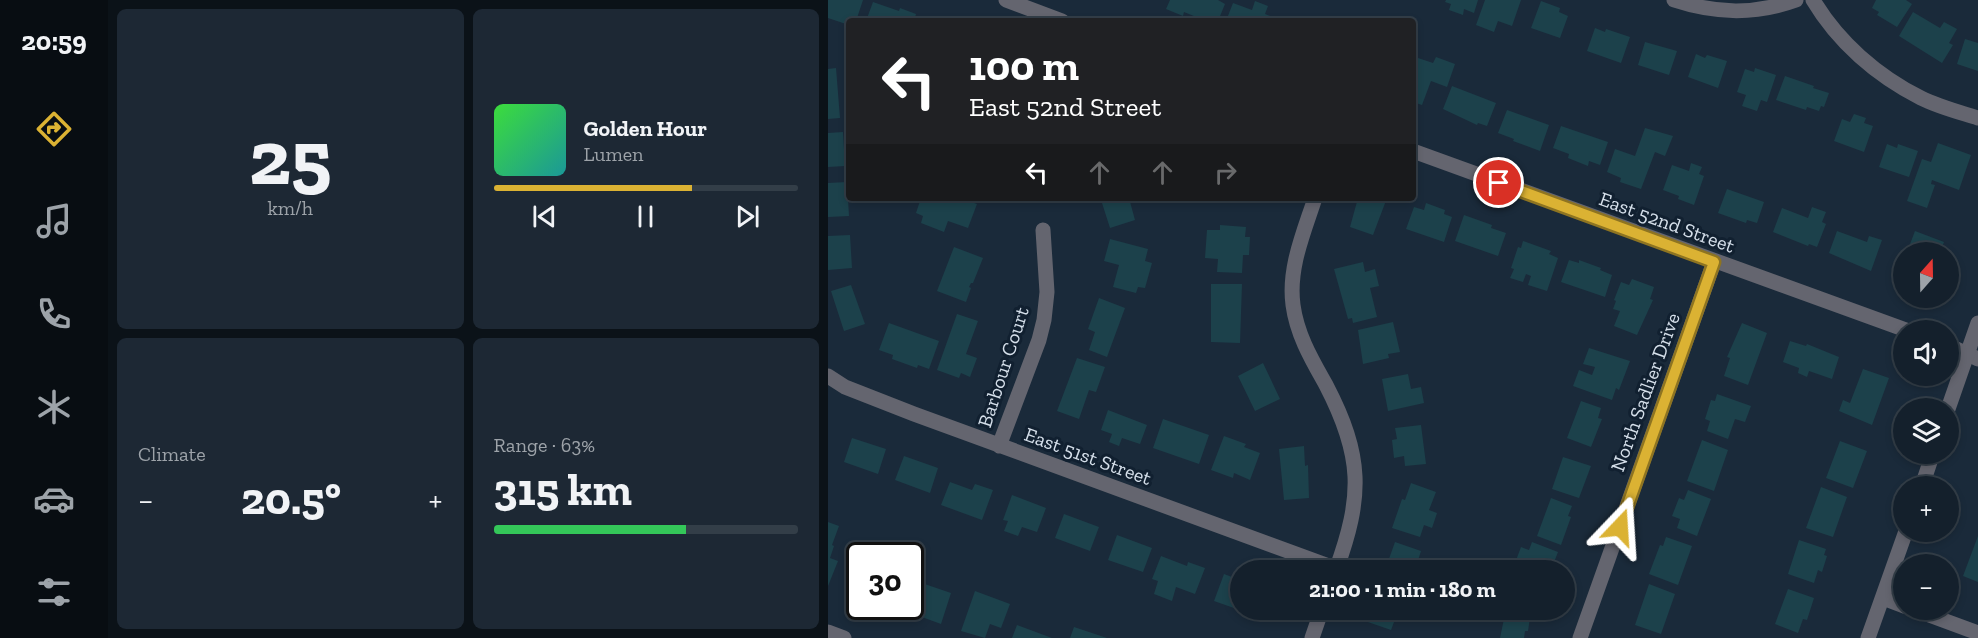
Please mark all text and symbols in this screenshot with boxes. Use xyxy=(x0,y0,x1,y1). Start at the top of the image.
text: 20:59 xyxy=(21,25,87,57)
text: 100 m xyxy=(969,40,1079,91)
icon: left xyxy=(870,42,948,120)
text: East 52nd Street xyxy=(969,91,1161,123)
icon: directions xyxy=(33,108,75,150)
text: 25 xyxy=(249,110,332,204)
text: Golden Hour xyxy=(584,115,707,142)
text: Lumen xyxy=(584,142,644,166)
icon: left xyxy=(1020,156,1053,189)
icon: ahead xyxy=(1083,156,1116,189)
icon: ahead xyxy=(1146,156,1179,189)
icon: right xyxy=(1209,156,1242,189)
pin xyxy=(1473,157,1524,208)
icon: arrive xyxy=(1482,166,1515,199)
street label: East 52nd Street xyxy=(1596,186,1739,258)
text: km/h xyxy=(267,196,313,220)
icon: music xyxy=(33,200,75,242)
icon: previous xyxy=(528,200,561,233)
icon: pause xyxy=(629,200,662,233)
icon: next xyxy=(731,200,764,233)
north arrow xyxy=(1893,242,1959,308)
map controls xyxy=(1893,242,1959,620)
icon: phone xyxy=(33,293,75,335)
street label: Barbour Court xyxy=(972,303,1034,430)
street label: North Sadlier Drive xyxy=(1605,309,1685,475)
button: sound xyxy=(1893,320,1959,386)
icon: climate xyxy=(33,386,75,428)
button: layers xyxy=(1893,398,1959,464)
street label: East 51st Street xyxy=(1021,422,1155,490)
text: Range · 63% xyxy=(494,433,595,457)
text: Climate xyxy=(138,442,206,466)
text: 315 km xyxy=(494,463,632,517)
text: 20.5° xyxy=(241,472,341,526)
button: + xyxy=(1893,476,1959,542)
icon: car xyxy=(33,478,75,520)
text: − xyxy=(138,480,153,519)
text: + xyxy=(429,480,443,519)
position arrow xyxy=(1588,495,1652,559)
speed limit sign: 30 xyxy=(846,542,924,620)
button: − xyxy=(1893,554,1959,620)
icon: filters xyxy=(33,571,75,613)
text: 21:00 · 1 min · 180 m xyxy=(1309,576,1496,603)

